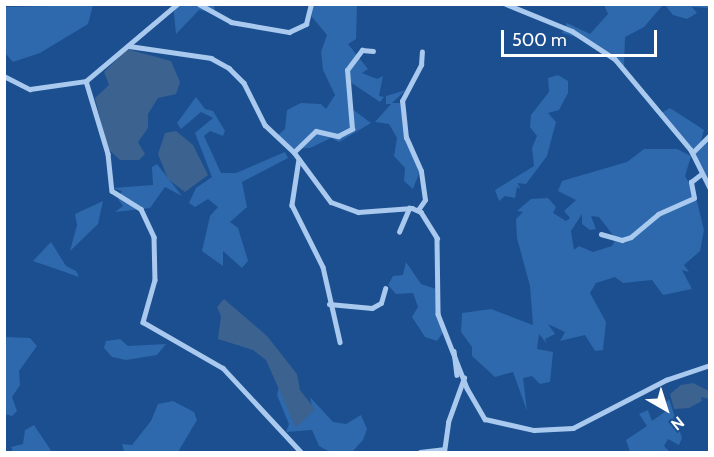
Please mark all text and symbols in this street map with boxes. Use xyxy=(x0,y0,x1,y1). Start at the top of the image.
scale bar xyxy=(504,18,660,56)
text: 500 m xyxy=(512,29,567,51)
north arrow xyxy=(636,379,696,439)
text: N xyxy=(667,412,688,434)

